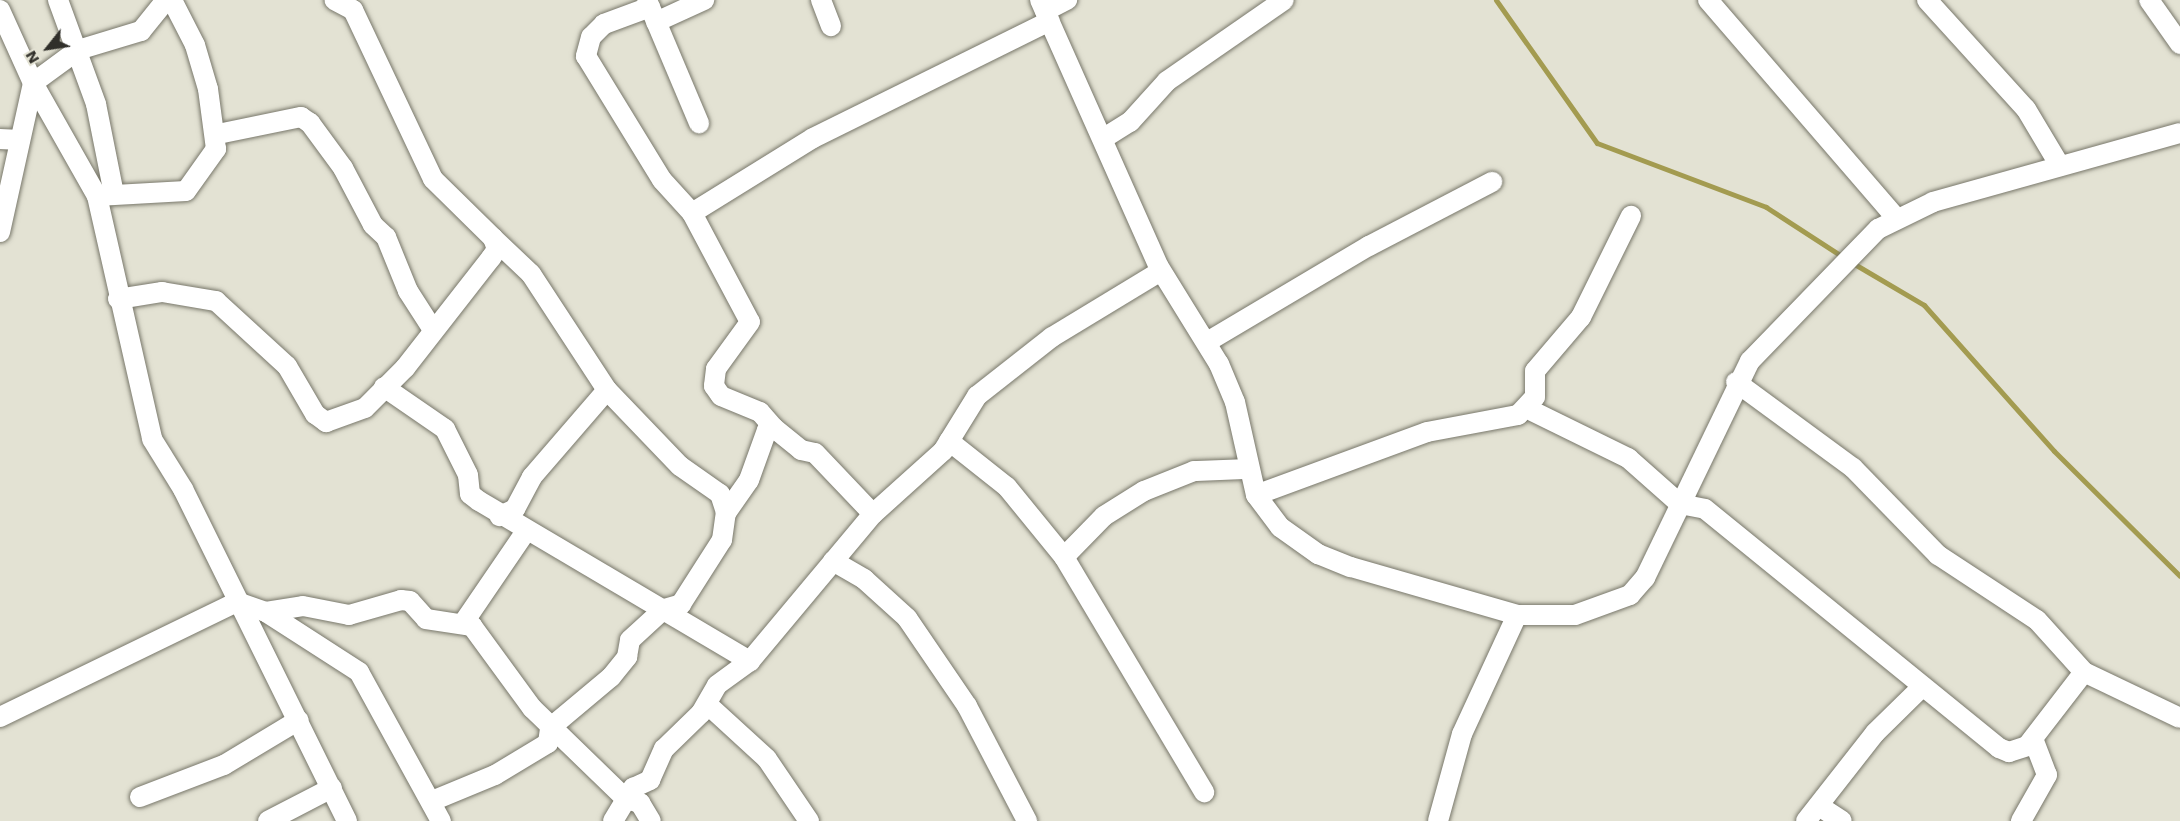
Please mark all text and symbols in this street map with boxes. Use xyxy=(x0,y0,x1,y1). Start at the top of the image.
north arrow xyxy=(18,18,78,78)
text: N xyxy=(21,47,43,67)

